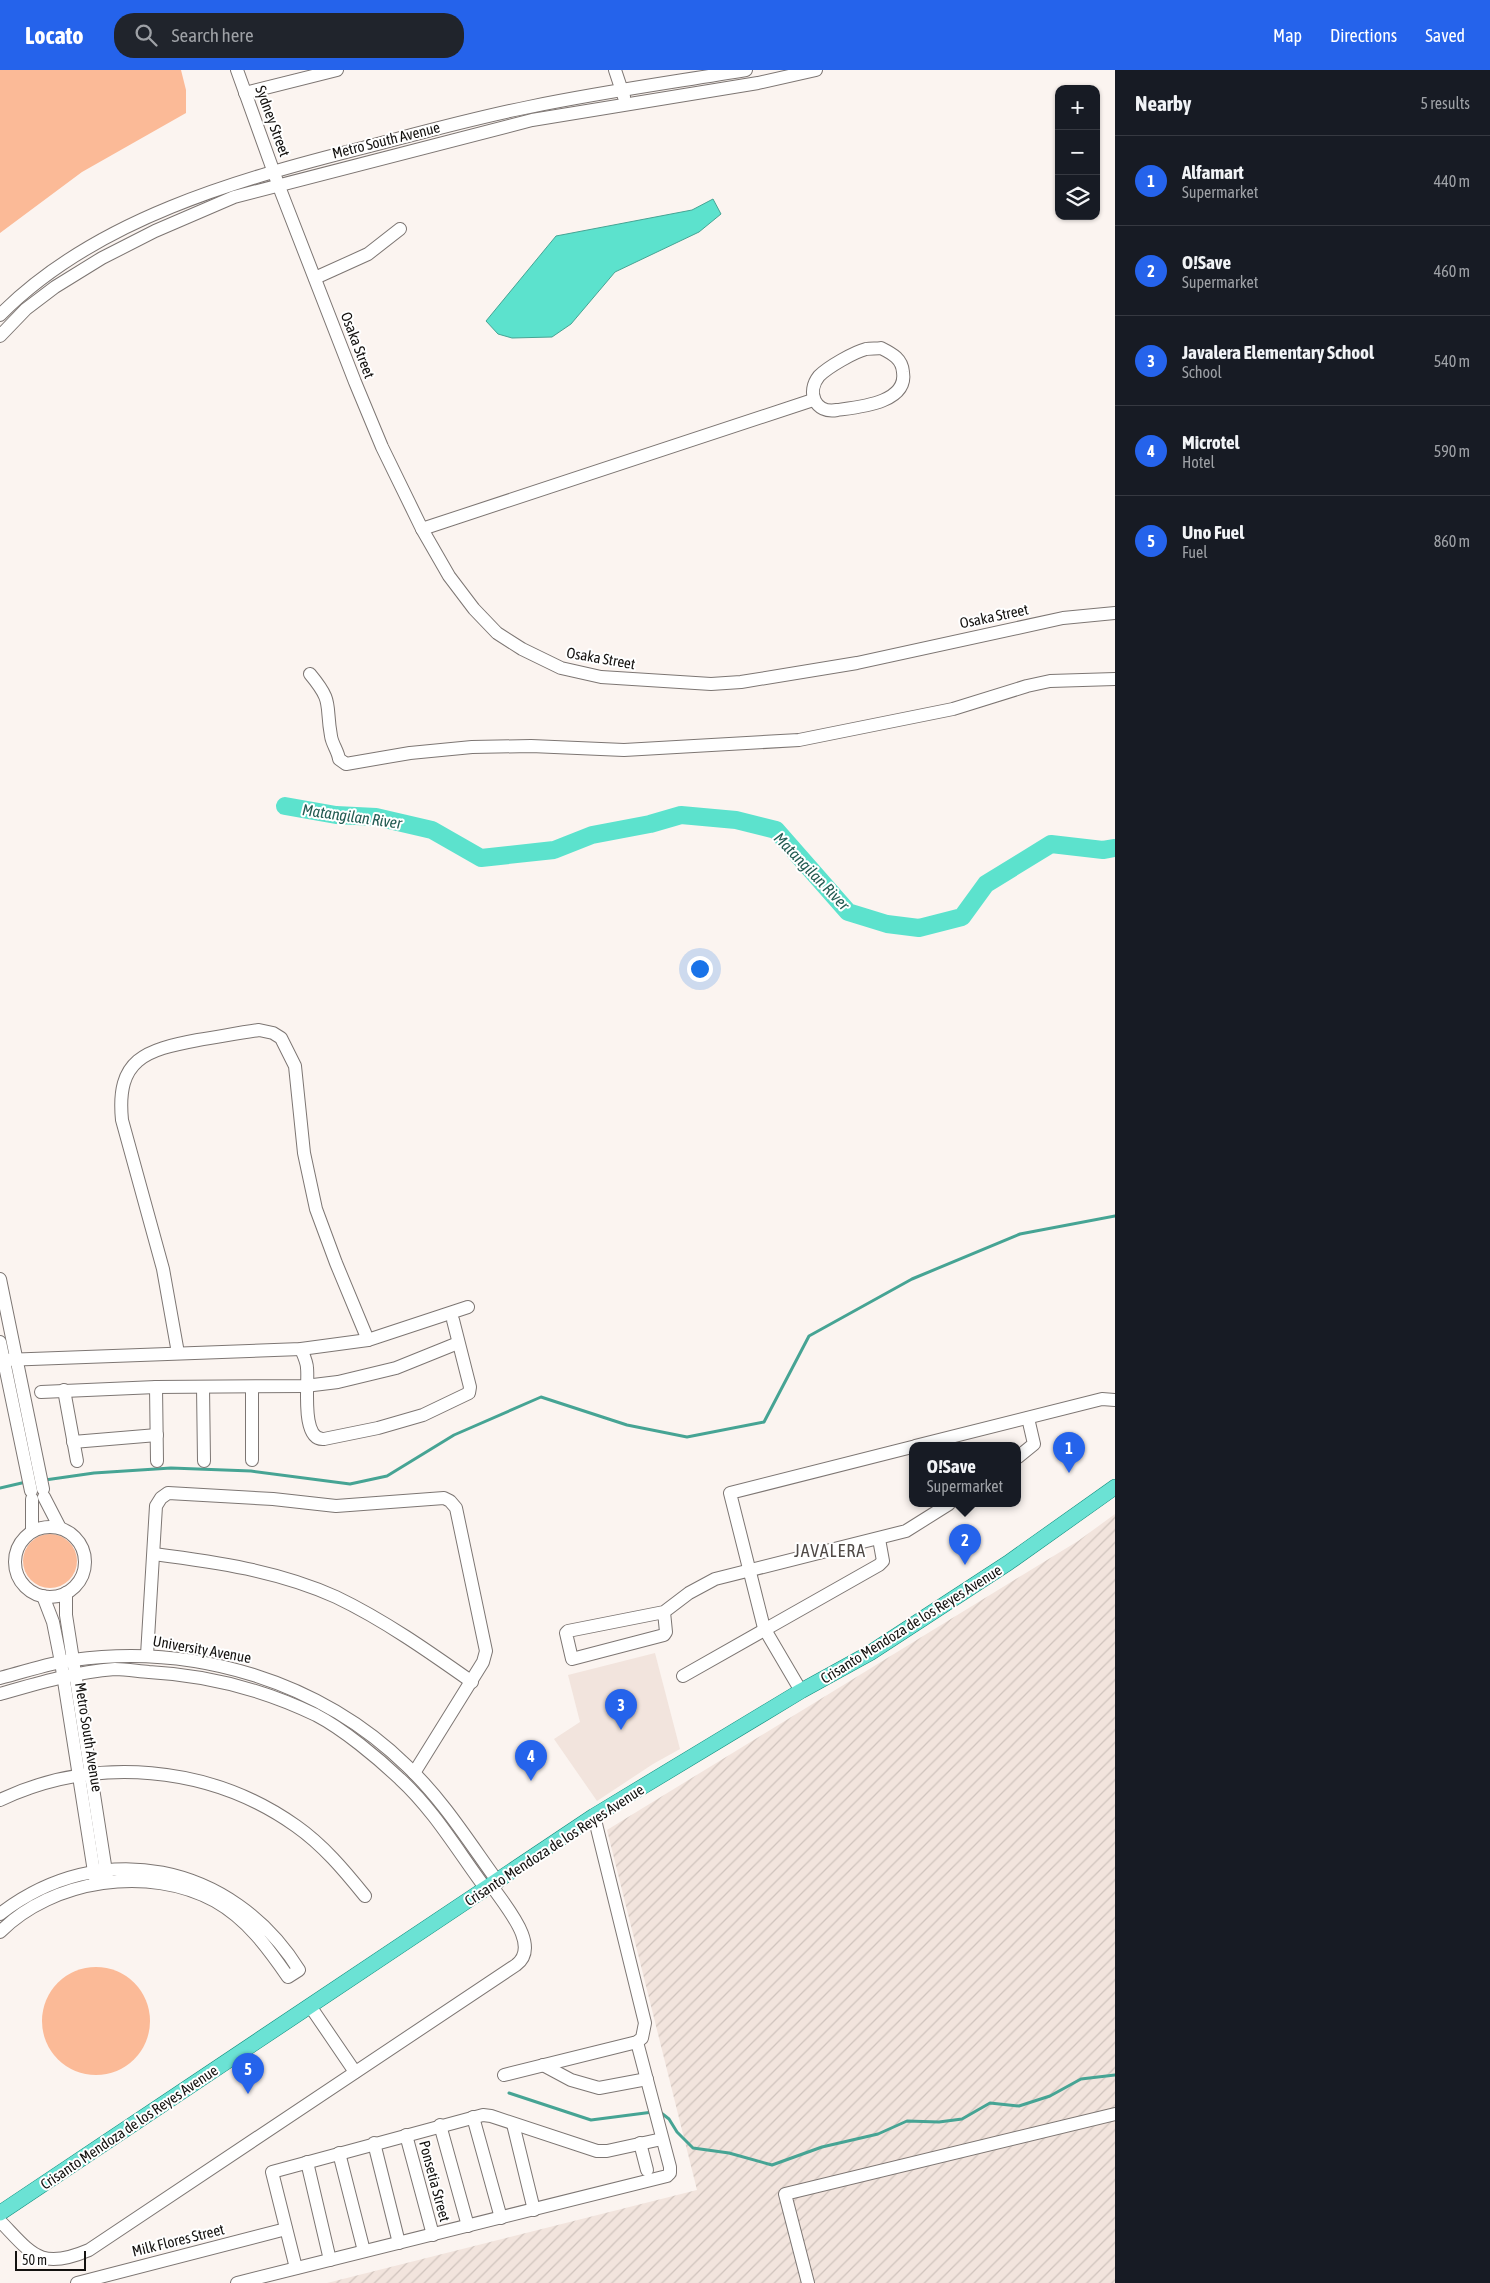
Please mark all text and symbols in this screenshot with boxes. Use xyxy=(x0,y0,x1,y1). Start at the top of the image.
search box xyxy=(114,13,464,58)
icon: search xyxy=(132,21,160,49)
text: Locato xyxy=(25,22,84,49)
text: Search here xyxy=(172,24,254,46)
text: Map xyxy=(1273,25,1302,46)
text: Directions xyxy=(1330,25,1397,46)
text: Saved xyxy=(1425,25,1465,46)
street label: Sydney Street xyxy=(252,83,294,159)
map controls xyxy=(1055,85,1100,220)
button: + xyxy=(1055,85,1100,130)
text: Nearby xyxy=(1135,91,1191,115)
text: 5 results xyxy=(1420,94,1470,112)
street label: Metro South Avenue xyxy=(330,118,442,162)
button: − xyxy=(1055,130,1100,175)
text: Alfamart xyxy=(1182,161,1244,183)
text: 1 xyxy=(1147,172,1155,190)
text: 440 m xyxy=(1434,172,1470,190)
button: layers xyxy=(1055,175,1100,220)
text: Supermarket xyxy=(1182,183,1258,201)
text: O!Save xyxy=(1182,251,1231,273)
text: 2 xyxy=(1147,262,1155,280)
text: 460 m xyxy=(1434,262,1470,280)
text: Supermarket xyxy=(1182,273,1258,291)
street label: Osaka Street xyxy=(338,309,378,381)
text: Javalera Elementary School xyxy=(1182,341,1374,363)
text: 3 xyxy=(1147,352,1155,370)
text: 540 m xyxy=(1434,352,1470,370)
text: School xyxy=(1182,363,1222,381)
text: Microtel xyxy=(1182,431,1240,453)
text: 4 xyxy=(1147,442,1155,460)
text: 590 m xyxy=(1434,442,1470,460)
text: Hotel xyxy=(1182,453,1215,471)
text: Uno Fuel xyxy=(1182,521,1244,543)
text: 5 xyxy=(1147,532,1155,550)
text: 860 m xyxy=(1434,532,1470,550)
text: Fuel xyxy=(1182,543,1208,561)
street label: Osaka Street xyxy=(958,600,1030,632)
street label: Osaka Street xyxy=(565,644,637,672)
water label: Matangilan River xyxy=(301,800,404,833)
water label: Matangilan River xyxy=(770,829,854,915)
your location xyxy=(687,956,713,982)
pin: 1 xyxy=(1053,1432,1085,1473)
popup xyxy=(909,1442,1021,1507)
text: O!Save xyxy=(927,1455,976,1477)
text: Supermarket xyxy=(927,1477,1003,1495)
pin: 2 xyxy=(949,1524,981,1565)
district label: JAVALERA xyxy=(794,1540,866,1561)
street label: Crisanto Mendoza de los Reyes Avenue xyxy=(817,1561,1005,1687)
street label: University Avenue xyxy=(151,1632,253,1666)
street label: Metro South Avenue xyxy=(72,1681,106,1793)
pin: 3 xyxy=(605,1689,637,1730)
pin: 4 xyxy=(515,1740,547,1781)
street label: Crisanto Mendoza de los Reyes Avenue xyxy=(461,1781,647,1909)
pin: 5 xyxy=(232,2053,264,2094)
street label: Crisanto Mendoza de los Reyes Avenue xyxy=(37,2061,221,2193)
street label: Ponsetia Street xyxy=(416,2139,454,2223)
street label: Milk Flores Street xyxy=(130,2220,226,2260)
scale bar xyxy=(15,2248,86,2271)
text: 50 m xyxy=(22,2252,47,2268)

